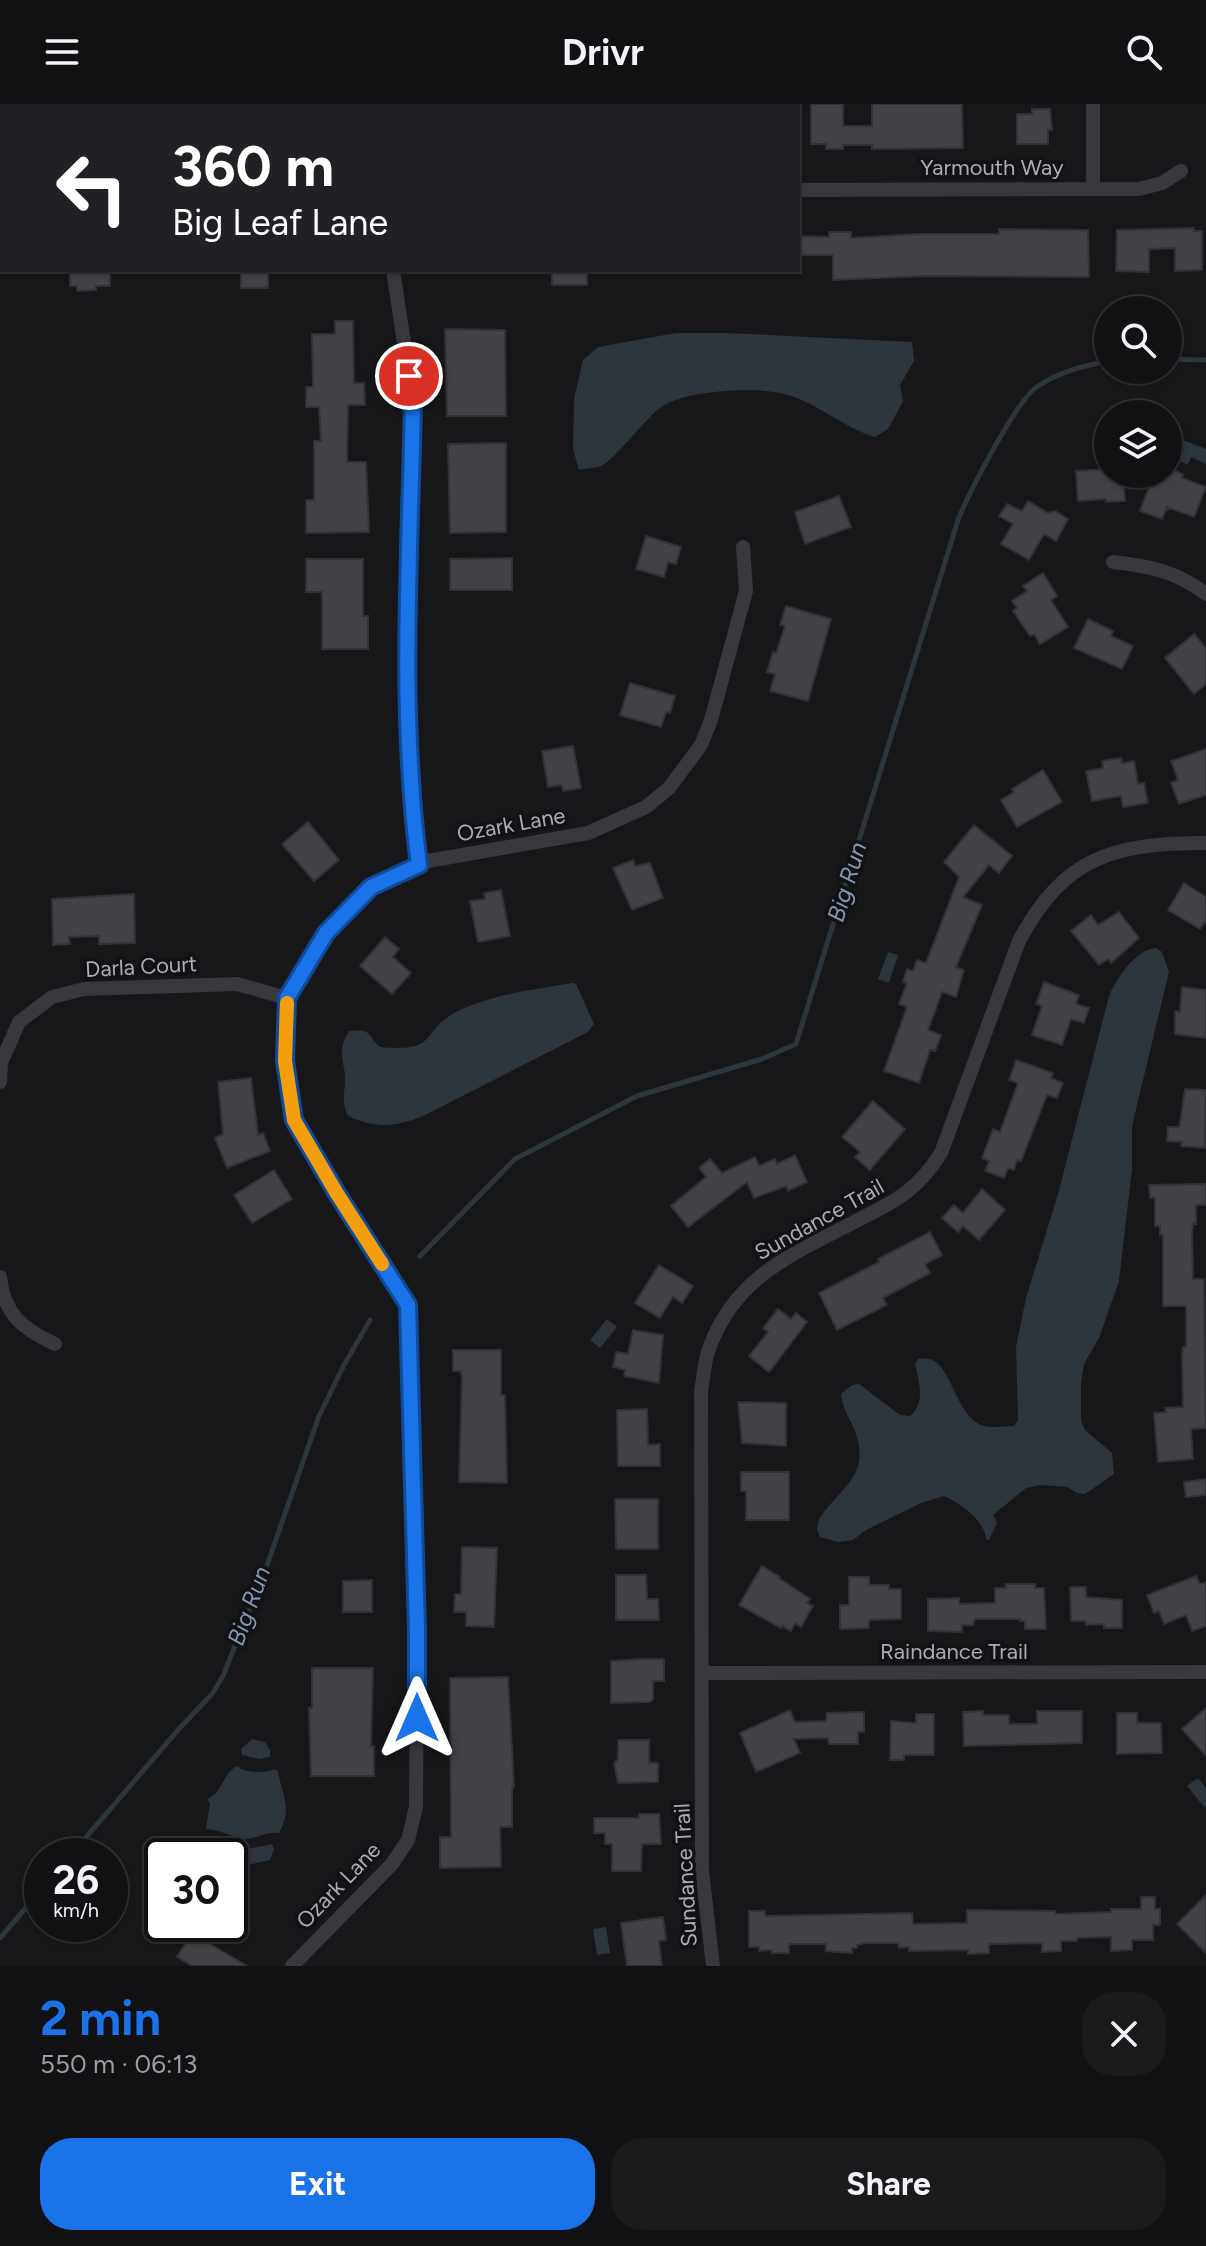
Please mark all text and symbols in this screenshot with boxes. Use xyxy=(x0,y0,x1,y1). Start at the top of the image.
icon: menu xyxy=(40,30,84,74)
icon: search xyxy=(1122,30,1166,74)
text: Drivr xyxy=(562,31,644,74)
text: 360 m xyxy=(172,133,334,200)
icon: left xyxy=(40,136,144,240)
street label: Yarmouth Way xyxy=(920,154,1064,181)
text: Big Leaf Lane xyxy=(172,201,388,244)
map controls xyxy=(1094,296,1182,488)
button: search xyxy=(1094,296,1182,384)
pin xyxy=(375,342,443,410)
icon: arrive xyxy=(387,354,431,398)
button: layers xyxy=(1094,400,1182,488)
street label: Ozark Lane xyxy=(455,802,567,847)
water label: Big Run xyxy=(821,838,872,925)
street label: Darla Court xyxy=(84,950,198,983)
street label: Sundance Trail xyxy=(750,1173,889,1266)
water label: Big Run xyxy=(221,1562,276,1649)
street label: Raindance Trail xyxy=(880,1638,1028,1665)
position arrow xyxy=(375,1676,459,1760)
street label: Sundance Trail xyxy=(668,1803,703,1947)
street label: Ozark Lane xyxy=(291,1837,386,1934)
speed limit sign: 30 xyxy=(144,1838,248,1942)
text: 26 xyxy=(53,1856,99,1904)
text: km/h xyxy=(53,1898,99,1922)
text: 2 min xyxy=(40,1989,161,2047)
button: close xyxy=(1082,1992,1166,2076)
text: 550 m · 06:13 xyxy=(40,2048,197,2080)
button: Exit xyxy=(40,2138,595,2230)
button: Share xyxy=(611,2138,1166,2230)

